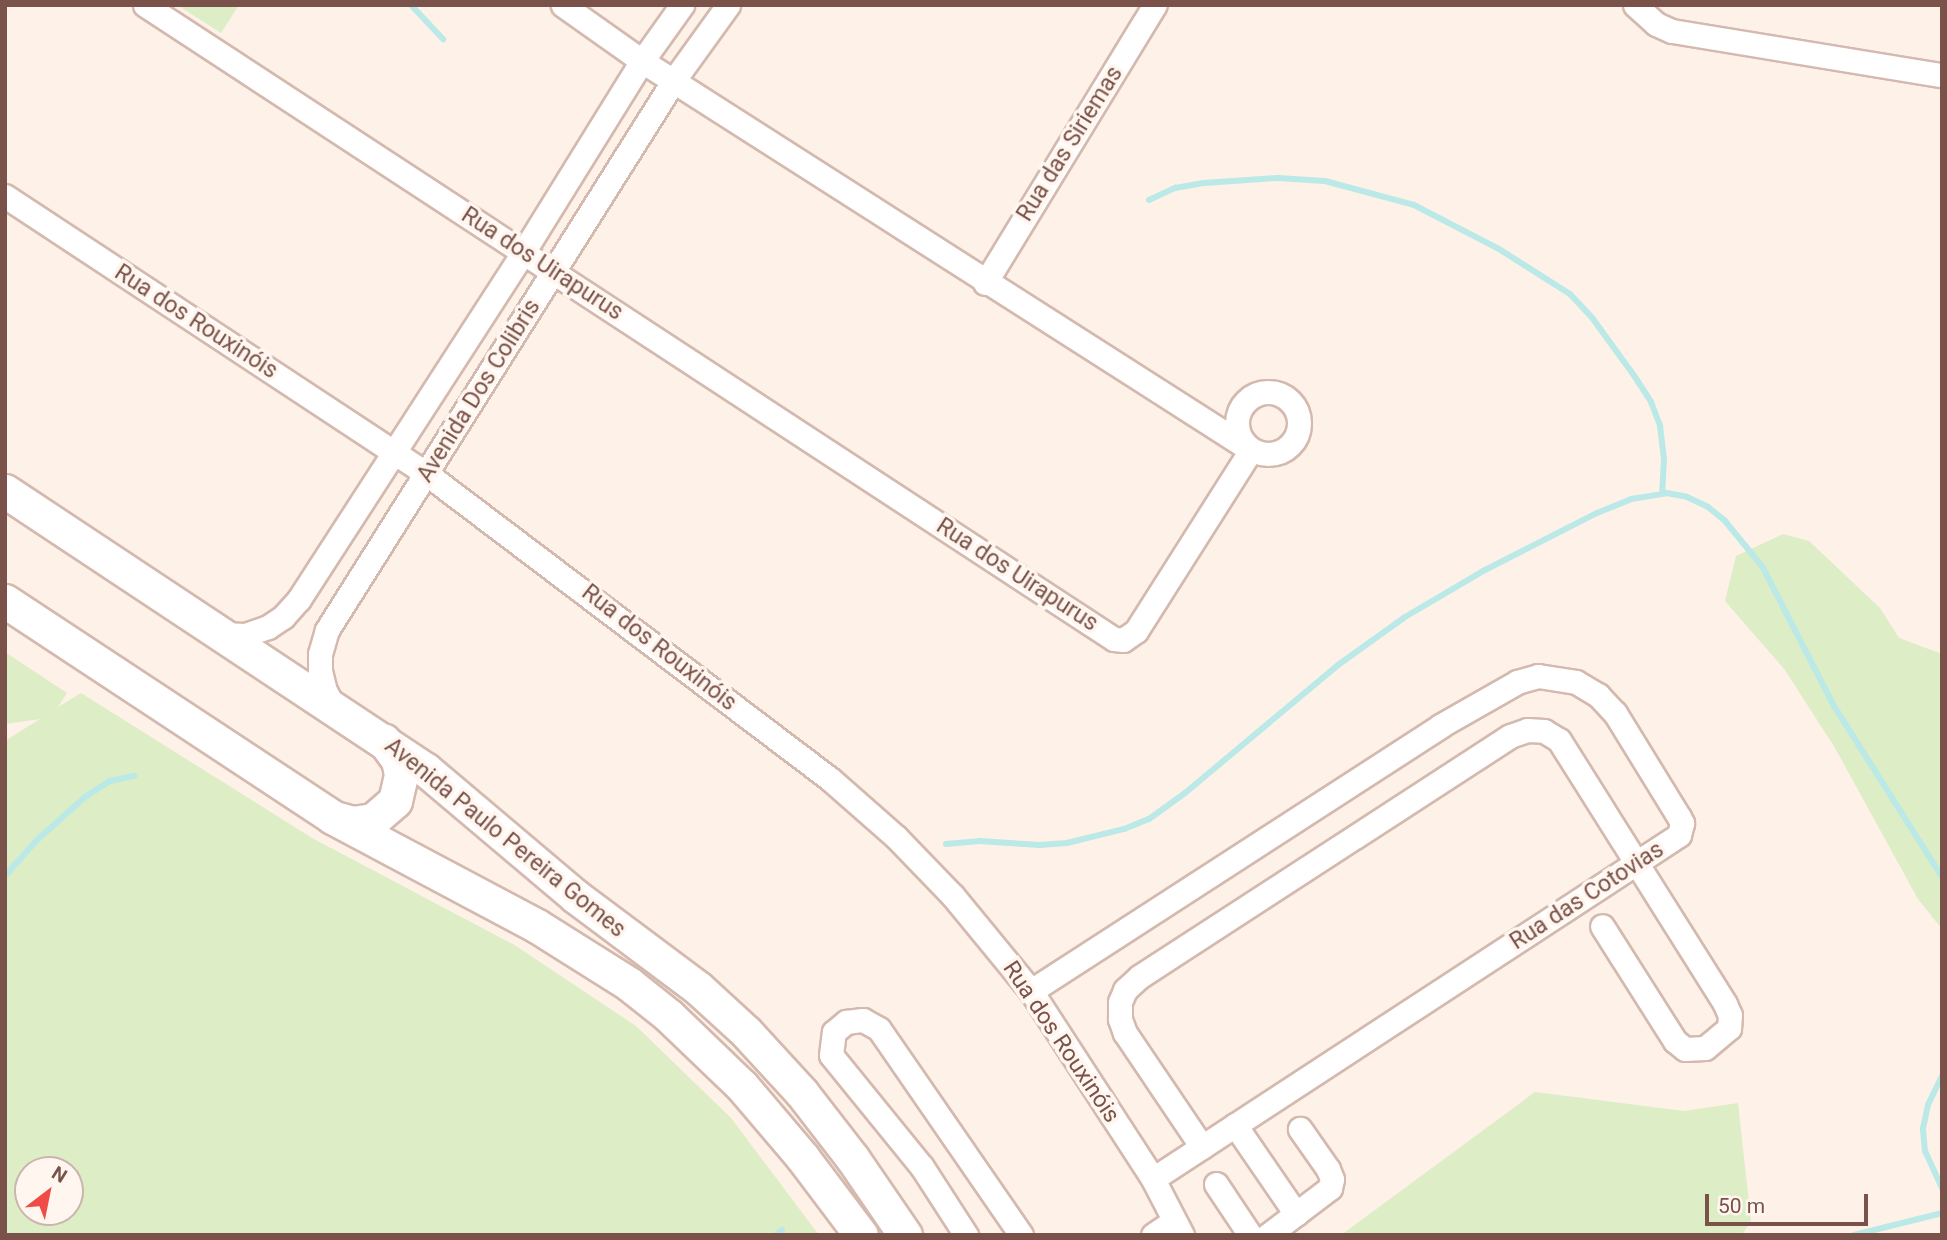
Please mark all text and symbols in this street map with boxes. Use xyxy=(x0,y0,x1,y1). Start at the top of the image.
street label: Rua das Siriemas xyxy=(1011,61,1129,227)
street label: Rua dos Uirapurus xyxy=(456,201,628,327)
street label: Rua dos Rouxinóis xyxy=(109,259,283,385)
street label: Avenida Dos Colibris xyxy=(412,294,546,488)
street label: Rua dos Uirapurus xyxy=(931,512,1103,638)
street label: Rua dos Rouxinóis xyxy=(576,579,742,717)
street label: Avenida Paulo Pereira Gomes xyxy=(379,732,631,944)
street label: Rua das Cotovias xyxy=(1505,836,1669,956)
street label: Rua dos Rouxinóis xyxy=(997,956,1125,1128)
north arrow xyxy=(14,1156,84,1226)
text: N xyxy=(48,1161,71,1188)
scale bar xyxy=(1709,1180,1872,1224)
text: 50 m xyxy=(1718,1194,1765,1218)

